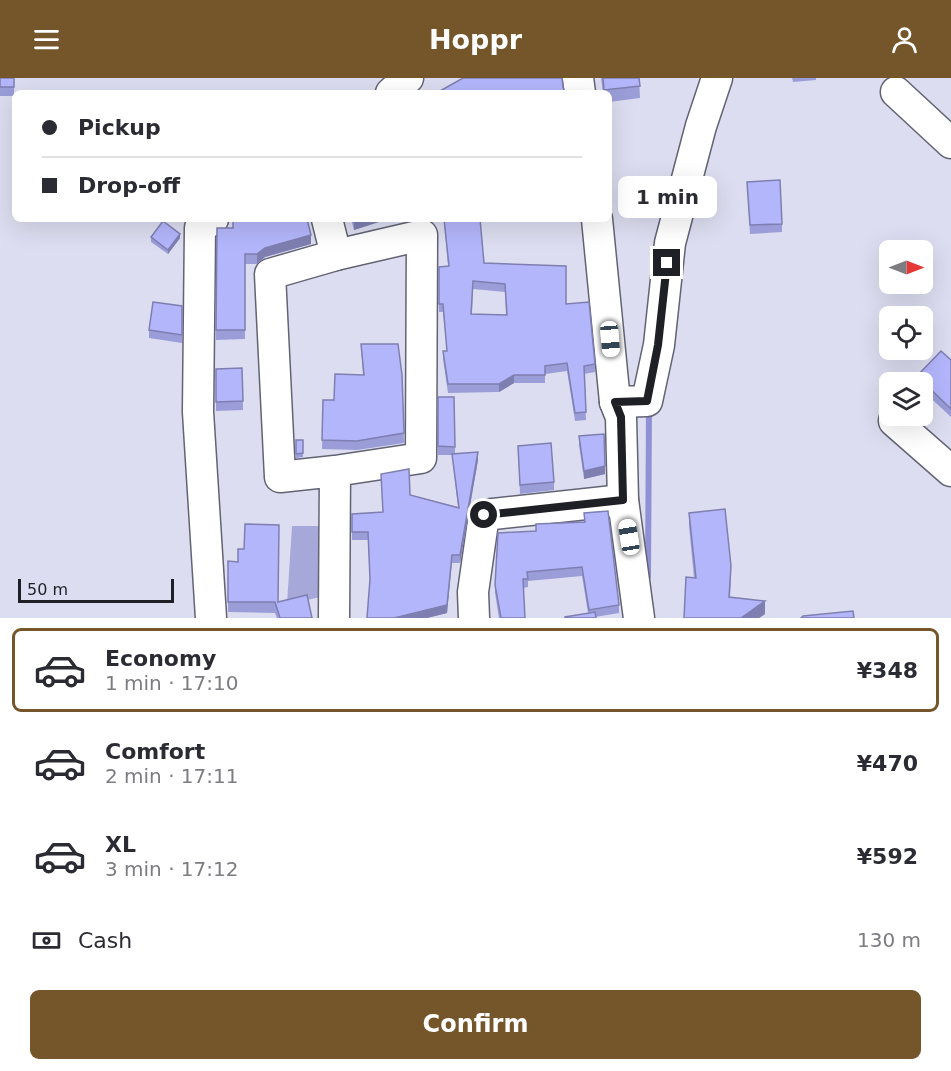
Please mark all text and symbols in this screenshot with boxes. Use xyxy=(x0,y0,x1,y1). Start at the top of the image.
icon: menu xyxy=(30,23,63,56)
icon: person xyxy=(888,23,921,56)
text: Hoppr xyxy=(429,24,522,55)
text: Pickup xyxy=(78,115,161,140)
text: Drop-off xyxy=(78,173,180,198)
callout: 1 min xyxy=(618,176,716,218)
text: 1 min xyxy=(636,185,699,209)
north arrow xyxy=(879,240,933,294)
map controls xyxy=(879,240,933,426)
route end xyxy=(653,249,680,276)
button: locate xyxy=(879,306,933,360)
car xyxy=(599,320,621,358)
button: layers xyxy=(879,372,933,426)
route start xyxy=(470,501,497,528)
car xyxy=(617,518,641,556)
scale bar xyxy=(18,576,174,604)
text: 50 m xyxy=(27,580,68,599)
icon: car xyxy=(33,643,87,697)
text: Economy xyxy=(105,646,216,671)
text: ¥348 xyxy=(857,658,918,683)
text: 1 min · 17:10 xyxy=(105,671,239,695)
icon: car xyxy=(33,736,87,790)
text: Comfort xyxy=(105,739,205,764)
text: ¥470 xyxy=(857,751,918,776)
text: 2 min · 17:11 xyxy=(105,764,239,788)
icon: car xyxy=(33,829,87,883)
text: XL xyxy=(105,832,136,857)
text: ¥592 xyxy=(857,844,918,869)
text: 3 min · 17:12 xyxy=(105,857,239,881)
icon: cash xyxy=(30,924,63,957)
text: Cash xyxy=(78,928,132,953)
text: 130 m xyxy=(857,928,921,952)
button: Confirm xyxy=(30,990,921,1059)

